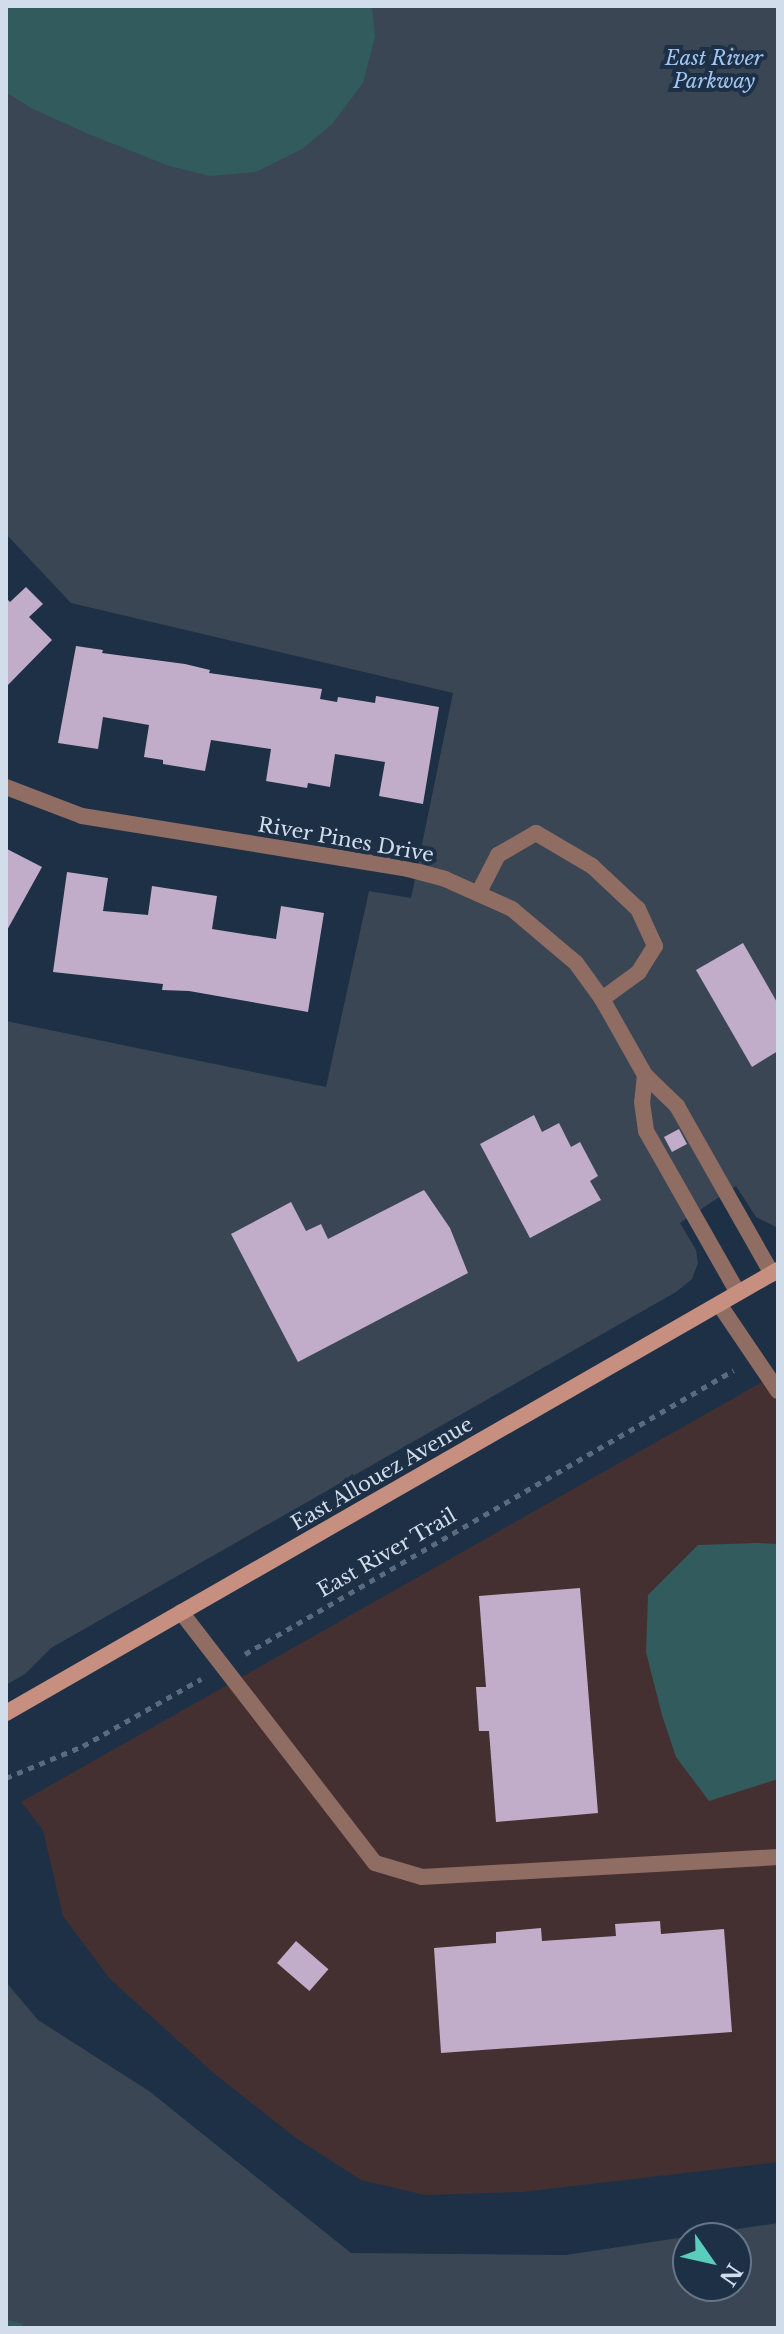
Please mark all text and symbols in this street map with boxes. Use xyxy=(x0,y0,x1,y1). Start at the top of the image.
park label: East River Parkway xyxy=(665,47,763,94)
street label: River Pines Drive xyxy=(256,813,436,867)
street label: East Allouez Avenue xyxy=(286,1412,478,1536)
street label: East River Trail xyxy=(313,1503,461,1603)
north arrow xyxy=(672,2222,752,2302)
text: N xyxy=(714,2258,748,2291)

